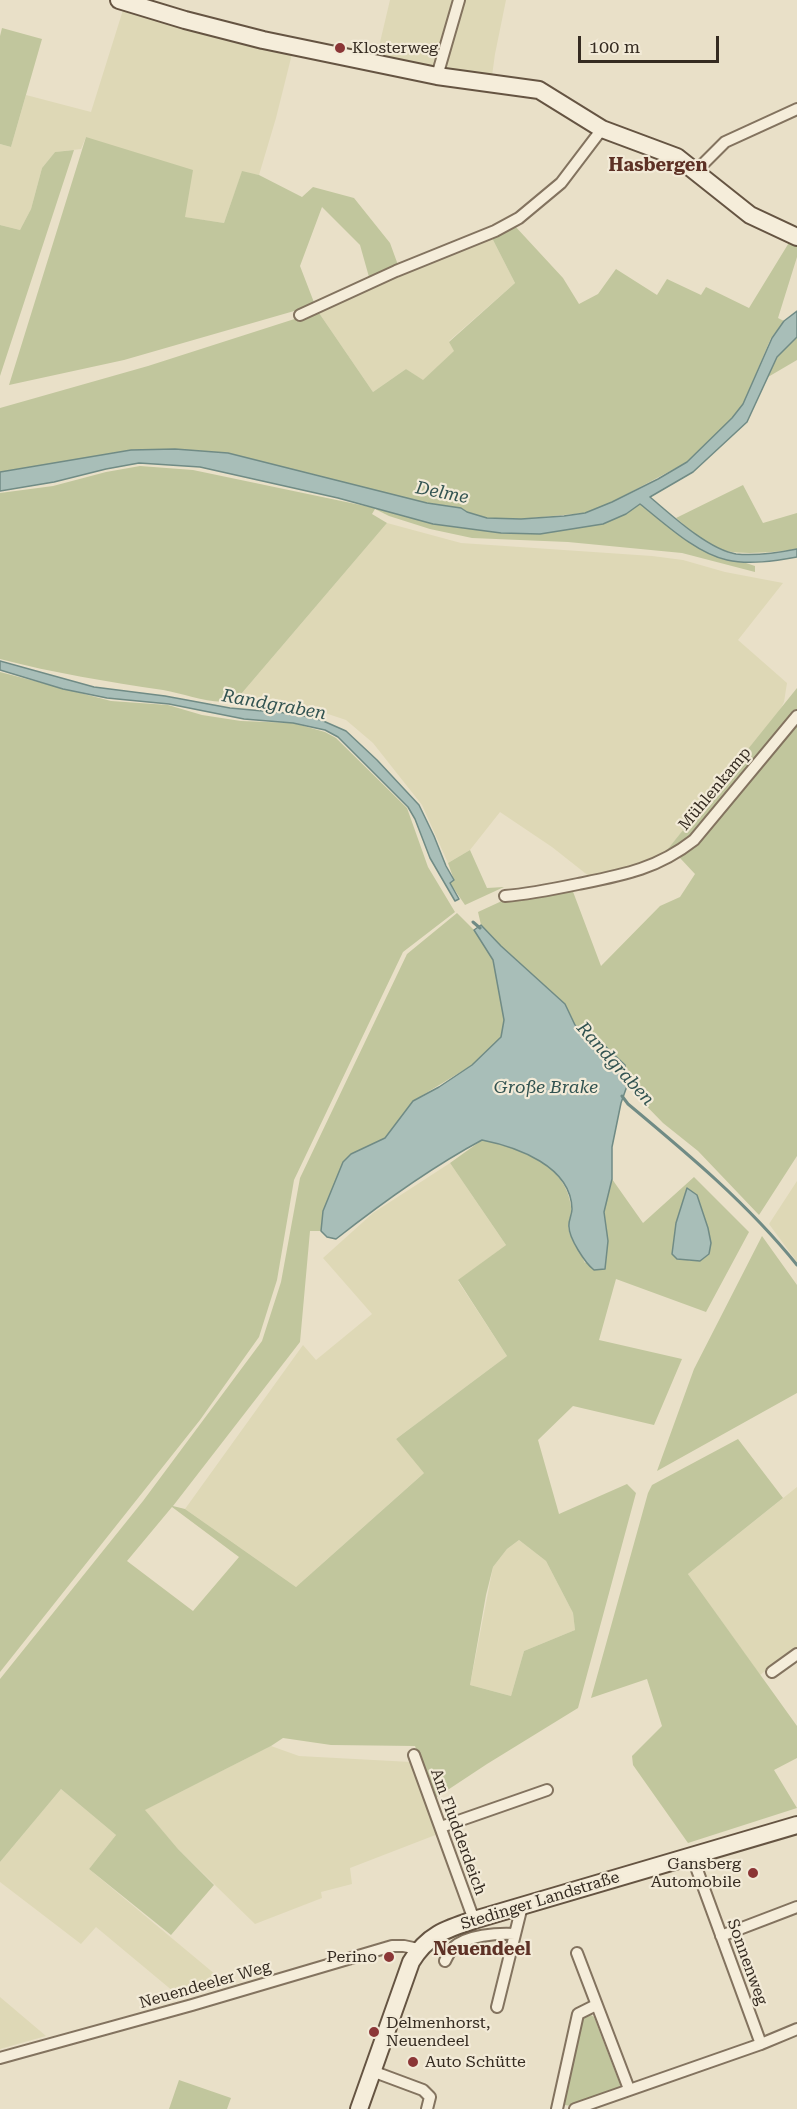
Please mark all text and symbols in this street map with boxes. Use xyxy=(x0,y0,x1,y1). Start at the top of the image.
scale bar xyxy=(581,24,722,62)
text: 100 m xyxy=(589,36,640,57)
place label: Klosterweg xyxy=(352,38,438,58)
marker: Klosterweg xyxy=(333,41,347,55)
district label: Hasbergen xyxy=(609,155,707,177)
water label: Delme xyxy=(414,477,470,509)
water label: Randgraben xyxy=(220,685,328,725)
street label: Mühlenkamp xyxy=(675,744,755,834)
water label: Randgraben xyxy=(572,1018,658,1110)
water label: Große Brake xyxy=(494,1077,598,1099)
street label: Am Fludderdeich xyxy=(426,1766,490,1898)
place label: Gansberg Automobile xyxy=(651,1854,741,1892)
marker: Gansberg Automobile xyxy=(746,1866,760,1880)
street label: Stedinger Landstraße xyxy=(458,1868,622,1934)
street label: Sonnenweg xyxy=(723,1916,771,2008)
district label: Neuendeel xyxy=(433,1939,531,1961)
place label: Perino xyxy=(326,1947,377,1967)
marker: Perino xyxy=(382,1950,396,1964)
street label: Neuendeeler Weg xyxy=(137,1957,273,2013)
place label: Delmenhorst, Neuendeel xyxy=(386,2013,491,2051)
marker: Delmenhorst, Neuendeel xyxy=(367,2025,381,2039)
place label: Auto Schütte xyxy=(425,2052,526,2072)
marker: Auto Schütte xyxy=(406,2055,420,2069)

